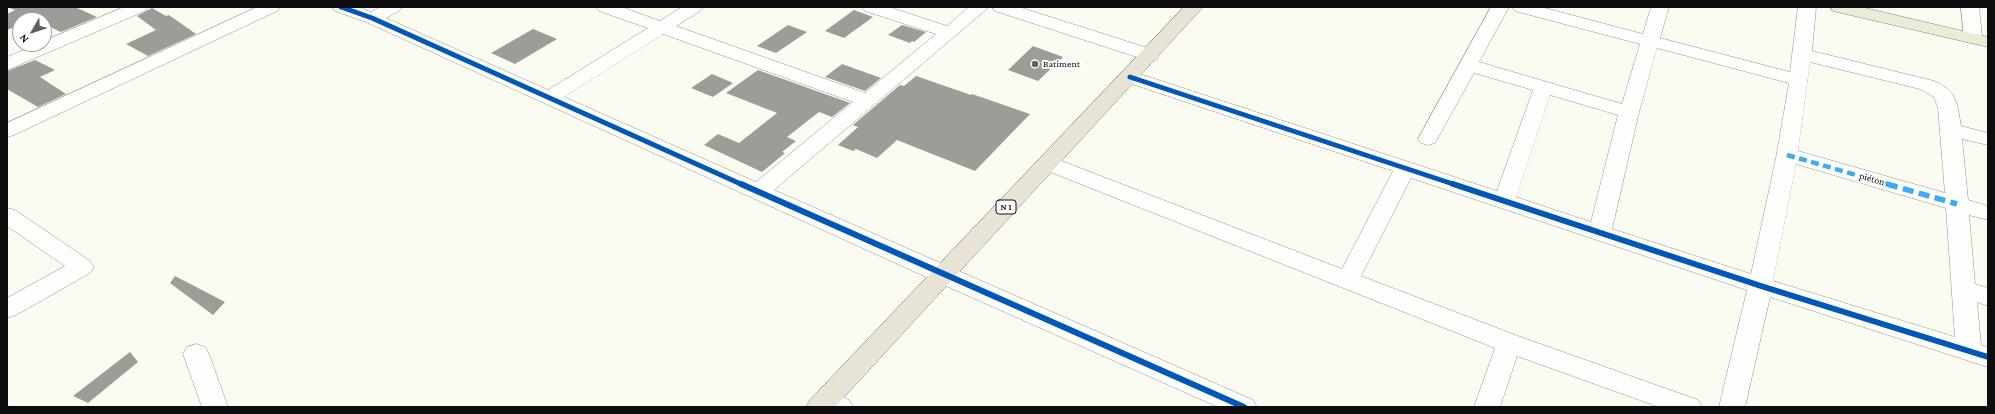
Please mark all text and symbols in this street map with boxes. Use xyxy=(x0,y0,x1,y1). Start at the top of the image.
north arrow xyxy=(12,12,52,52)
text: N xyxy=(16,32,30,46)
place label: Batiment xyxy=(1043,58,1080,70)
marker: Batiment xyxy=(1030,59,1040,69)
street label: piéton xyxy=(1858,170,1886,188)
road number: N 1 xyxy=(996,200,1016,214)

